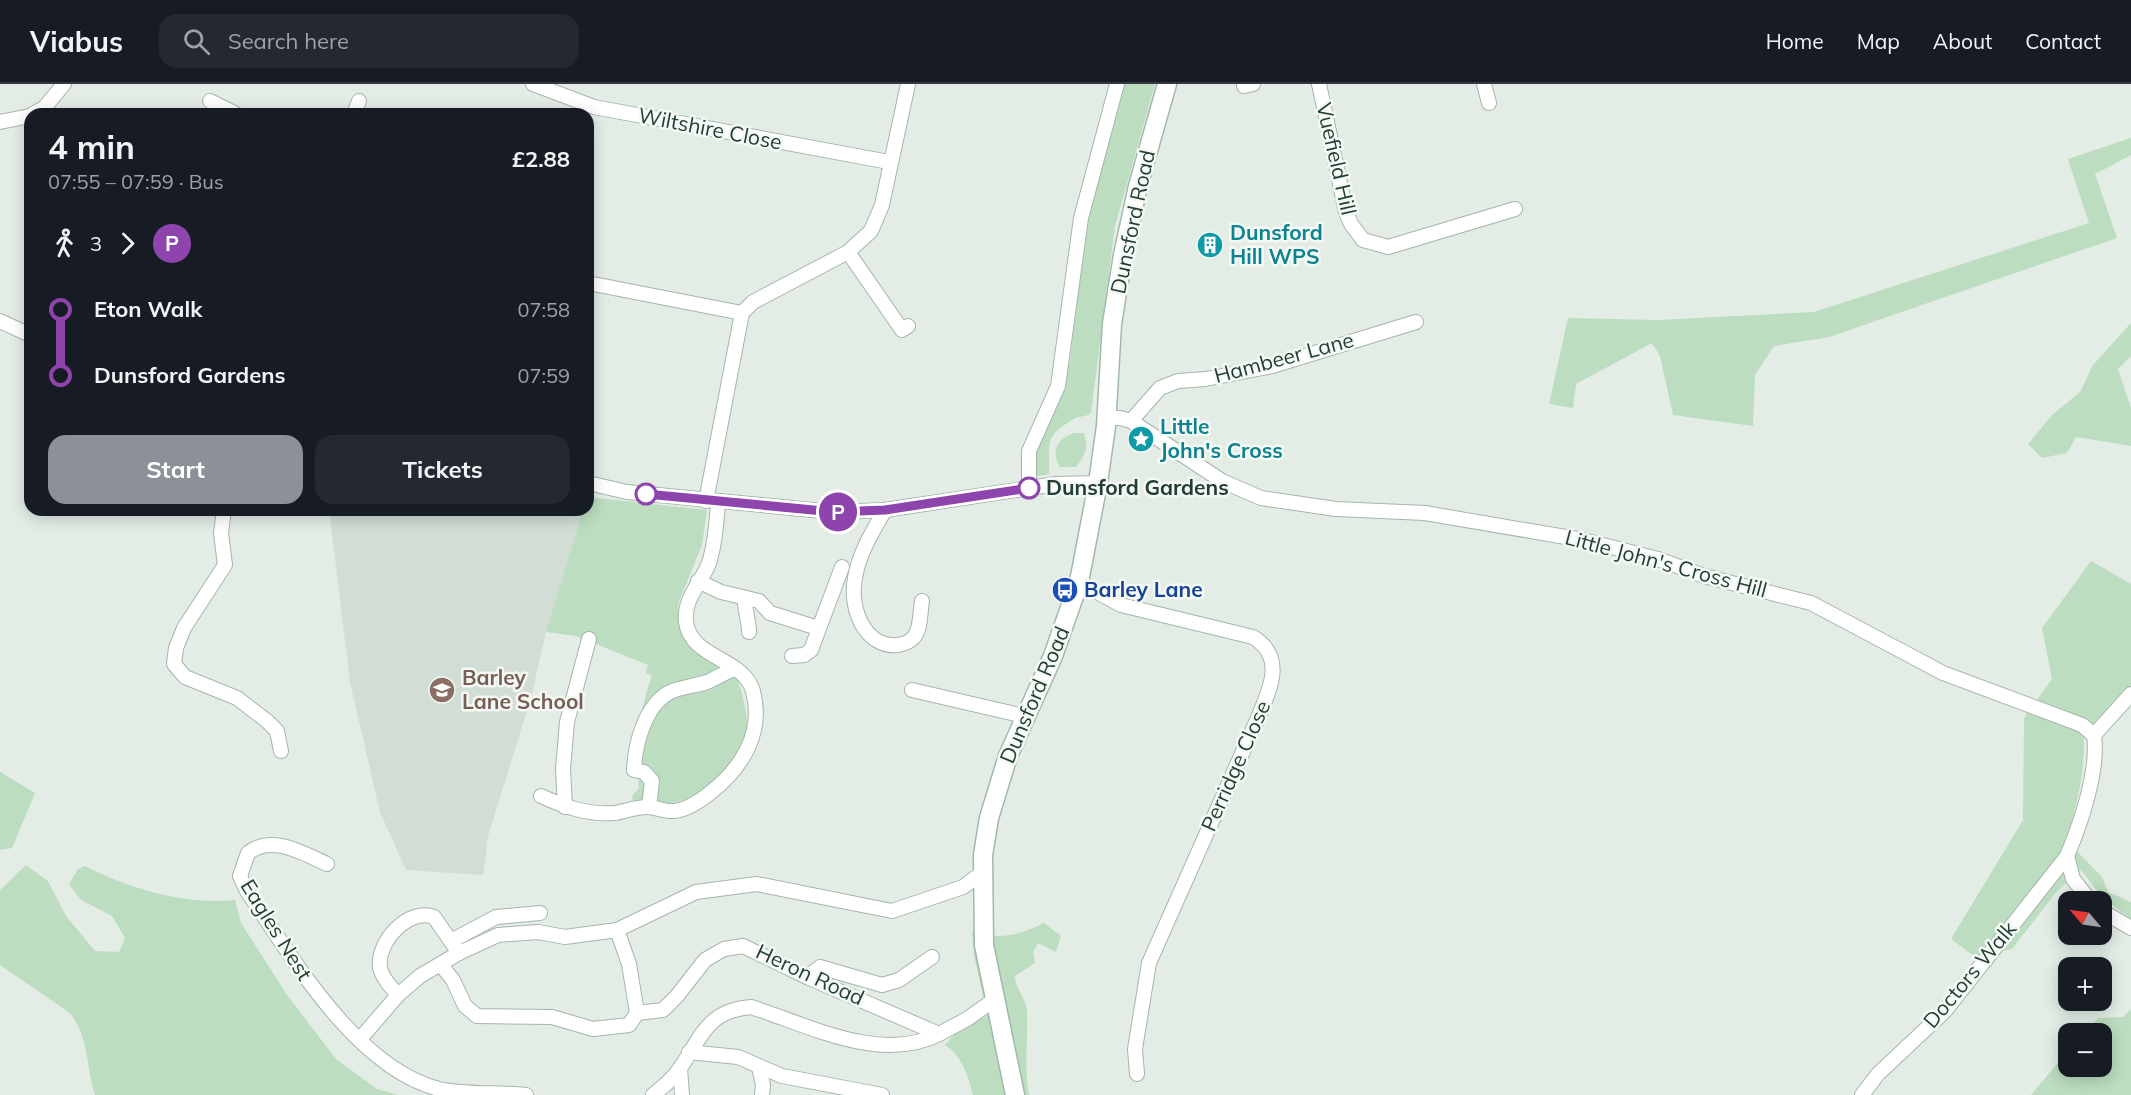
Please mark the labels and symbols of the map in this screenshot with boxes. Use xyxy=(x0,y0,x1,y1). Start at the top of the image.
street label: Vuefield Hill xyxy=(1311,100,1363,218)
street label: Wiltshire Close xyxy=(636,101,784,155)
street label: Dunsford Road xyxy=(1104,148,1160,296)
place label: Dunsford Hill WPS xyxy=(1230,219,1323,269)
building icon: Dunsford Hill WPS xyxy=(1195,230,1225,260)
street label: Hambeer Lane xyxy=(1211,326,1356,388)
place label: Little John's Cross xyxy=(1160,413,1283,463)
place icon: Little John's Cross xyxy=(1126,424,1156,454)
place label: Dunsford Gardens xyxy=(1046,474,1229,500)
marker: Dunsford Gardens xyxy=(1018,477,1040,499)
unlabelled marker xyxy=(635,483,657,505)
line badge: P xyxy=(818,492,858,532)
street label: Little John's Cross Hill xyxy=(1562,524,1770,603)
bus stop icon: Barley Lane xyxy=(1050,575,1080,605)
place label: Barley Lane xyxy=(1084,576,1203,602)
street label: Dunsford Road xyxy=(994,622,1075,767)
place label: Barley Lane School xyxy=(462,664,584,714)
school or university icon: Barley Lane School xyxy=(427,675,457,705)
street label: Perridge Close xyxy=(1195,696,1275,835)
street label: Eagles Nest xyxy=(235,874,318,985)
north arrow xyxy=(2058,891,2112,945)
street label: Doctors Walk xyxy=(1917,916,2022,1033)
street label: Heron Road xyxy=(752,938,869,1010)

